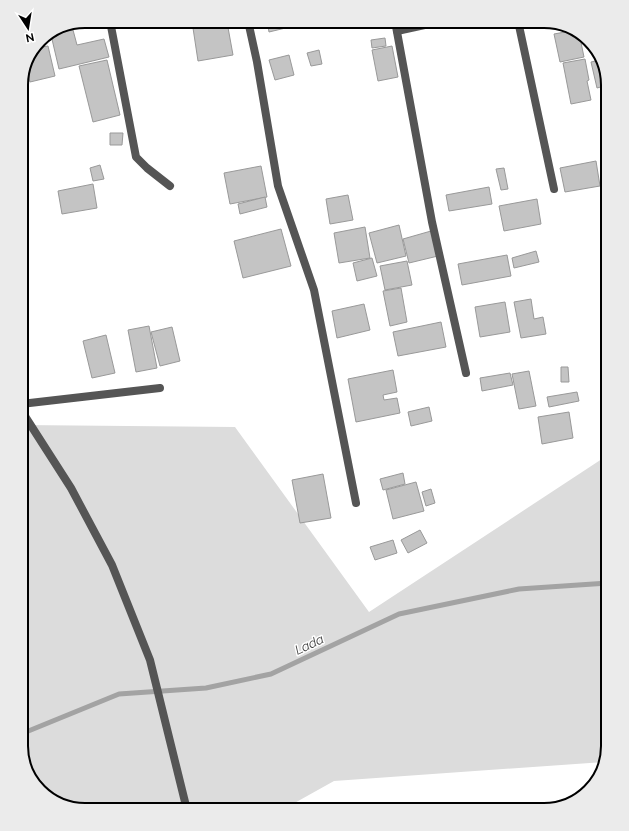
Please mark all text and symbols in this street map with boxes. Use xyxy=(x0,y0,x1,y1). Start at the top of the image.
north arrow xyxy=(8,8,48,48)
text: N xyxy=(25,30,35,45)
water label: Lada xyxy=(292,631,326,658)

